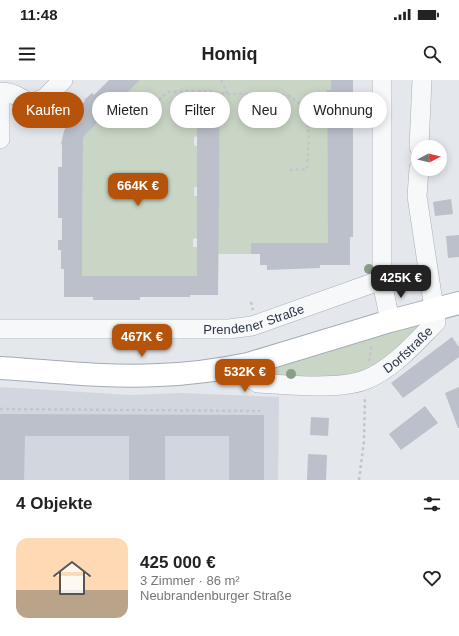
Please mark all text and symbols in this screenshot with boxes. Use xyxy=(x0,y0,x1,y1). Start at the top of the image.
text: 11:48 xyxy=(20,6,58,23)
icon: menu xyxy=(16,43,38,65)
icon: search xyxy=(421,43,443,65)
text: Homiq xyxy=(202,44,258,64)
chip: Kaufen xyxy=(12,92,84,128)
chip: Mieten xyxy=(92,92,162,128)
chip: Filter xyxy=(170,92,230,128)
chip: Neu xyxy=(238,92,291,128)
chip: Wohnung xyxy=(299,92,387,128)
north arrow xyxy=(411,140,447,176)
map controls xyxy=(411,140,447,176)
pin: 664K € xyxy=(105,173,171,207)
text: 664K € xyxy=(117,178,159,193)
pin: 425K € xyxy=(368,265,434,299)
text: 425K € xyxy=(380,270,422,285)
street label: Prendener Straße xyxy=(203,301,306,337)
street label: Dorfstraße xyxy=(380,323,436,376)
pin: 467K € xyxy=(109,324,175,358)
text: 467K € xyxy=(121,329,163,344)
pin: 532K € xyxy=(212,359,278,393)
text: 532K € xyxy=(224,364,266,379)
icon: filters xyxy=(421,493,443,515)
text: 4 Objekte xyxy=(16,494,93,513)
text: 425 000 € xyxy=(140,553,216,572)
icon: home xyxy=(48,554,96,602)
icon: heart xyxy=(421,567,443,589)
text: 3 Zimmer · 86 m² xyxy=(140,573,240,588)
text: Neubrandenburger Straße xyxy=(140,588,292,603)

